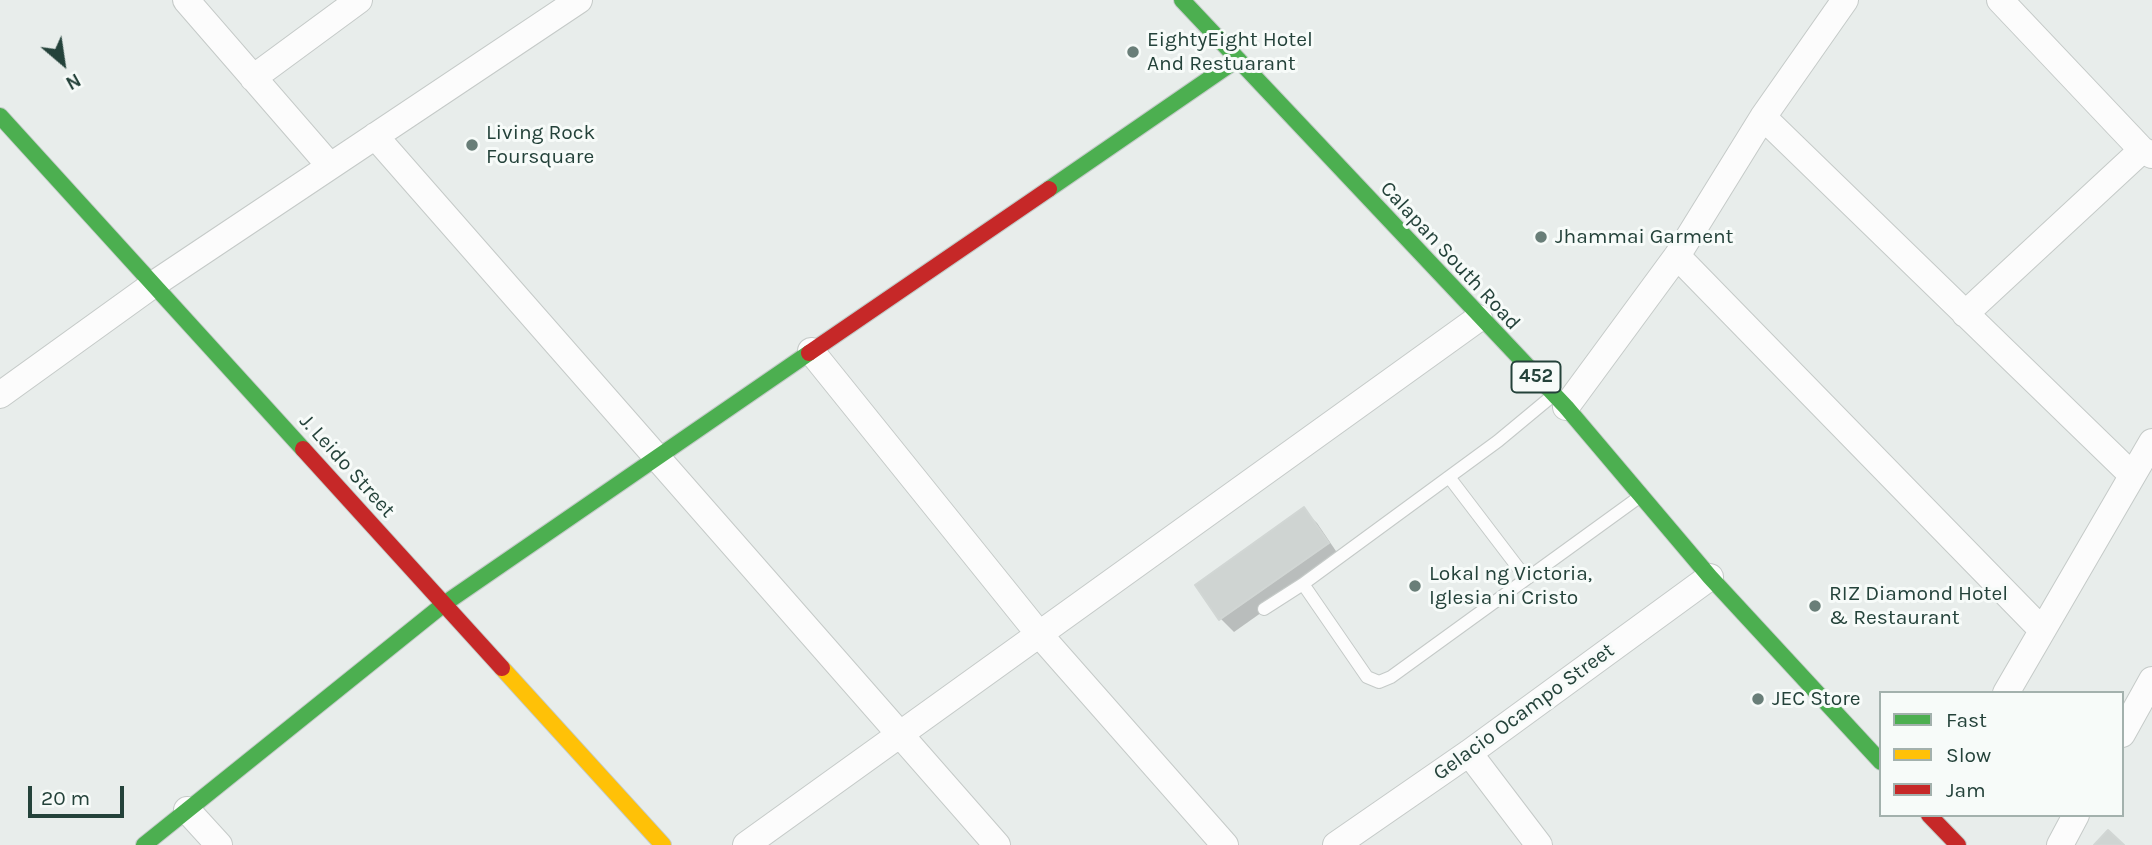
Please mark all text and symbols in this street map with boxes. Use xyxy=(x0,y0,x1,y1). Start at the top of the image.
place label: EightyEight Hotel And Restuarant xyxy=(1147,27,1313,77)
north arrow xyxy=(28,28,98,98)
marker: EightyEight Hotel And Restuarant xyxy=(1125,44,1141,60)
text: N xyxy=(62,68,84,94)
place label: Living Rock Foursquare xyxy=(486,120,595,170)
marker: Living Rock Foursquare xyxy=(464,137,480,153)
street label: Calapan South Road xyxy=(1375,176,1525,336)
place label: Jhammai Garment xyxy=(1555,224,1733,250)
marker: Jhammai Garment xyxy=(1533,229,1549,245)
road number: 452 xyxy=(1512,362,1560,392)
street label: J. Leido Street xyxy=(294,409,400,523)
place label: Lokal ng Victoria, Iglesia ni Cristo xyxy=(1429,561,1592,611)
marker: Lokal ng Victoria, Iglesia ni Cristo xyxy=(1407,578,1423,594)
place label: RIZ Diamond Hotel & Restaurant xyxy=(1829,581,2008,631)
marker: RIZ Diamond Hotel & Restaurant xyxy=(1807,598,1823,614)
street label: Gelacio Ocampo Street xyxy=(1429,638,1619,786)
place label: JEC Store xyxy=(1772,686,1861,712)
marker: JEC Store xyxy=(1750,691,1766,707)
legend xyxy=(1879,691,2124,817)
text: Fast xyxy=(1946,708,1987,732)
text: Slow xyxy=(1946,743,1991,767)
scale bar xyxy=(32,772,128,816)
text: Jam xyxy=(1946,778,1986,802)
text: 20 m xyxy=(41,786,90,810)

